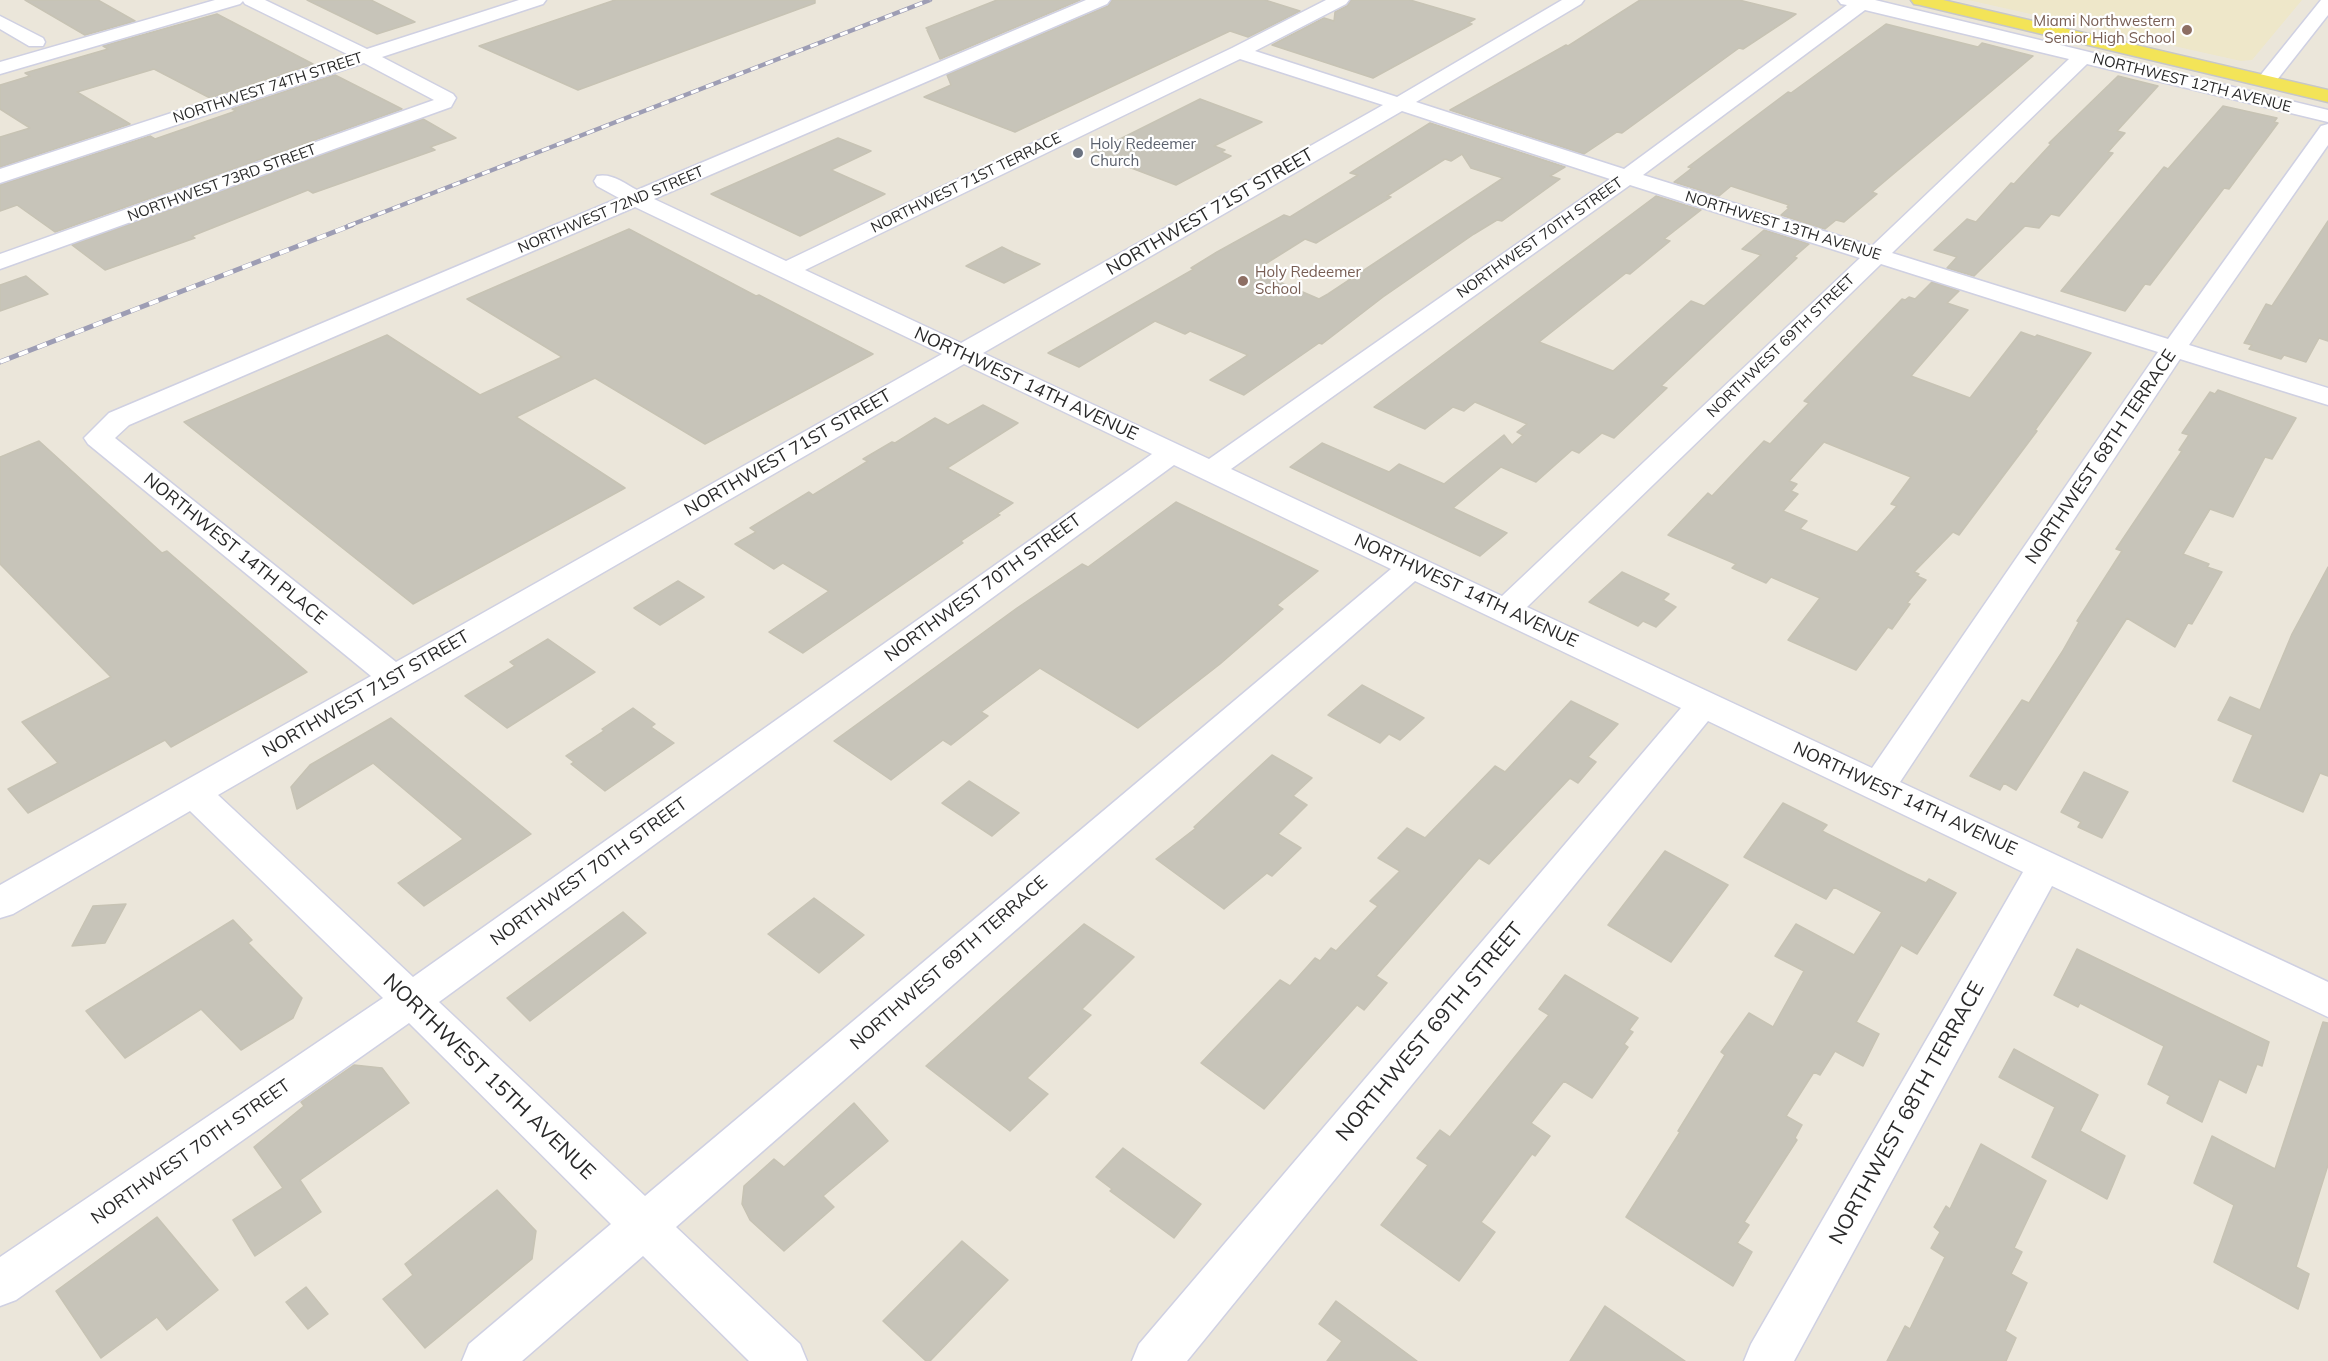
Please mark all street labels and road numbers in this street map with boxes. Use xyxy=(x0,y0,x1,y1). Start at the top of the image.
street label: NORTHWEST 74TH STREET xyxy=(171,49,365,127)
street label: NORTHWEST 12TH AVENUE xyxy=(2091,50,2293,116)
street label: NORTHWEST 71ST TERRACE xyxy=(868,129,1064,237)
street label: NORTHWEST 73RD STREET xyxy=(125,140,319,226)
street label: NORTHWEST 71ST STREET xyxy=(1103,144,1317,280)
street label: NORTHWEST 72ND STREET xyxy=(515,163,707,257)
street label: NORTHWEST 70TH STREET xyxy=(1454,174,1626,302)
street label: NORTHWEST 13TH AVENUE xyxy=(1683,188,1883,264)
street label: NORTHWEST 69TH STREET xyxy=(1703,271,1859,421)
street label: NORTHWEST 14TH AVENUE xyxy=(911,323,1141,445)
street label: NORTHWEST 68TH TERRACE xyxy=(2021,346,2181,568)
street label: NORTHWEST 71ST STREET xyxy=(681,385,895,521)
street label: NORTHWEST 14TH PLACE xyxy=(139,469,331,629)
street label: NORTHWEST 70TH STREET xyxy=(880,509,1086,667)
street label: NORTHWEST 14TH AVENUE xyxy=(1351,530,1581,652)
street label: NORTHWEST 71ST STREET xyxy=(259,626,473,762)
street label: NORTHWEST 14TH AVENUE xyxy=(1790,738,2020,860)
street label: NORTHWEST 70TH STREET xyxy=(486,793,692,951)
street label: NORTHWEST 69TH TERRACE xyxy=(846,872,1052,1054)
street label: NORTHWEST 69TH STREET xyxy=(1331,918,1529,1146)
street label: NORTHWEST 15TH AVENUE xyxy=(378,969,600,1185)
street label: NORTHWEST 68TH TERRACE xyxy=(1824,977,1990,1249)
street label: NORTHWEST 70TH STREET xyxy=(87,1075,295,1229)

